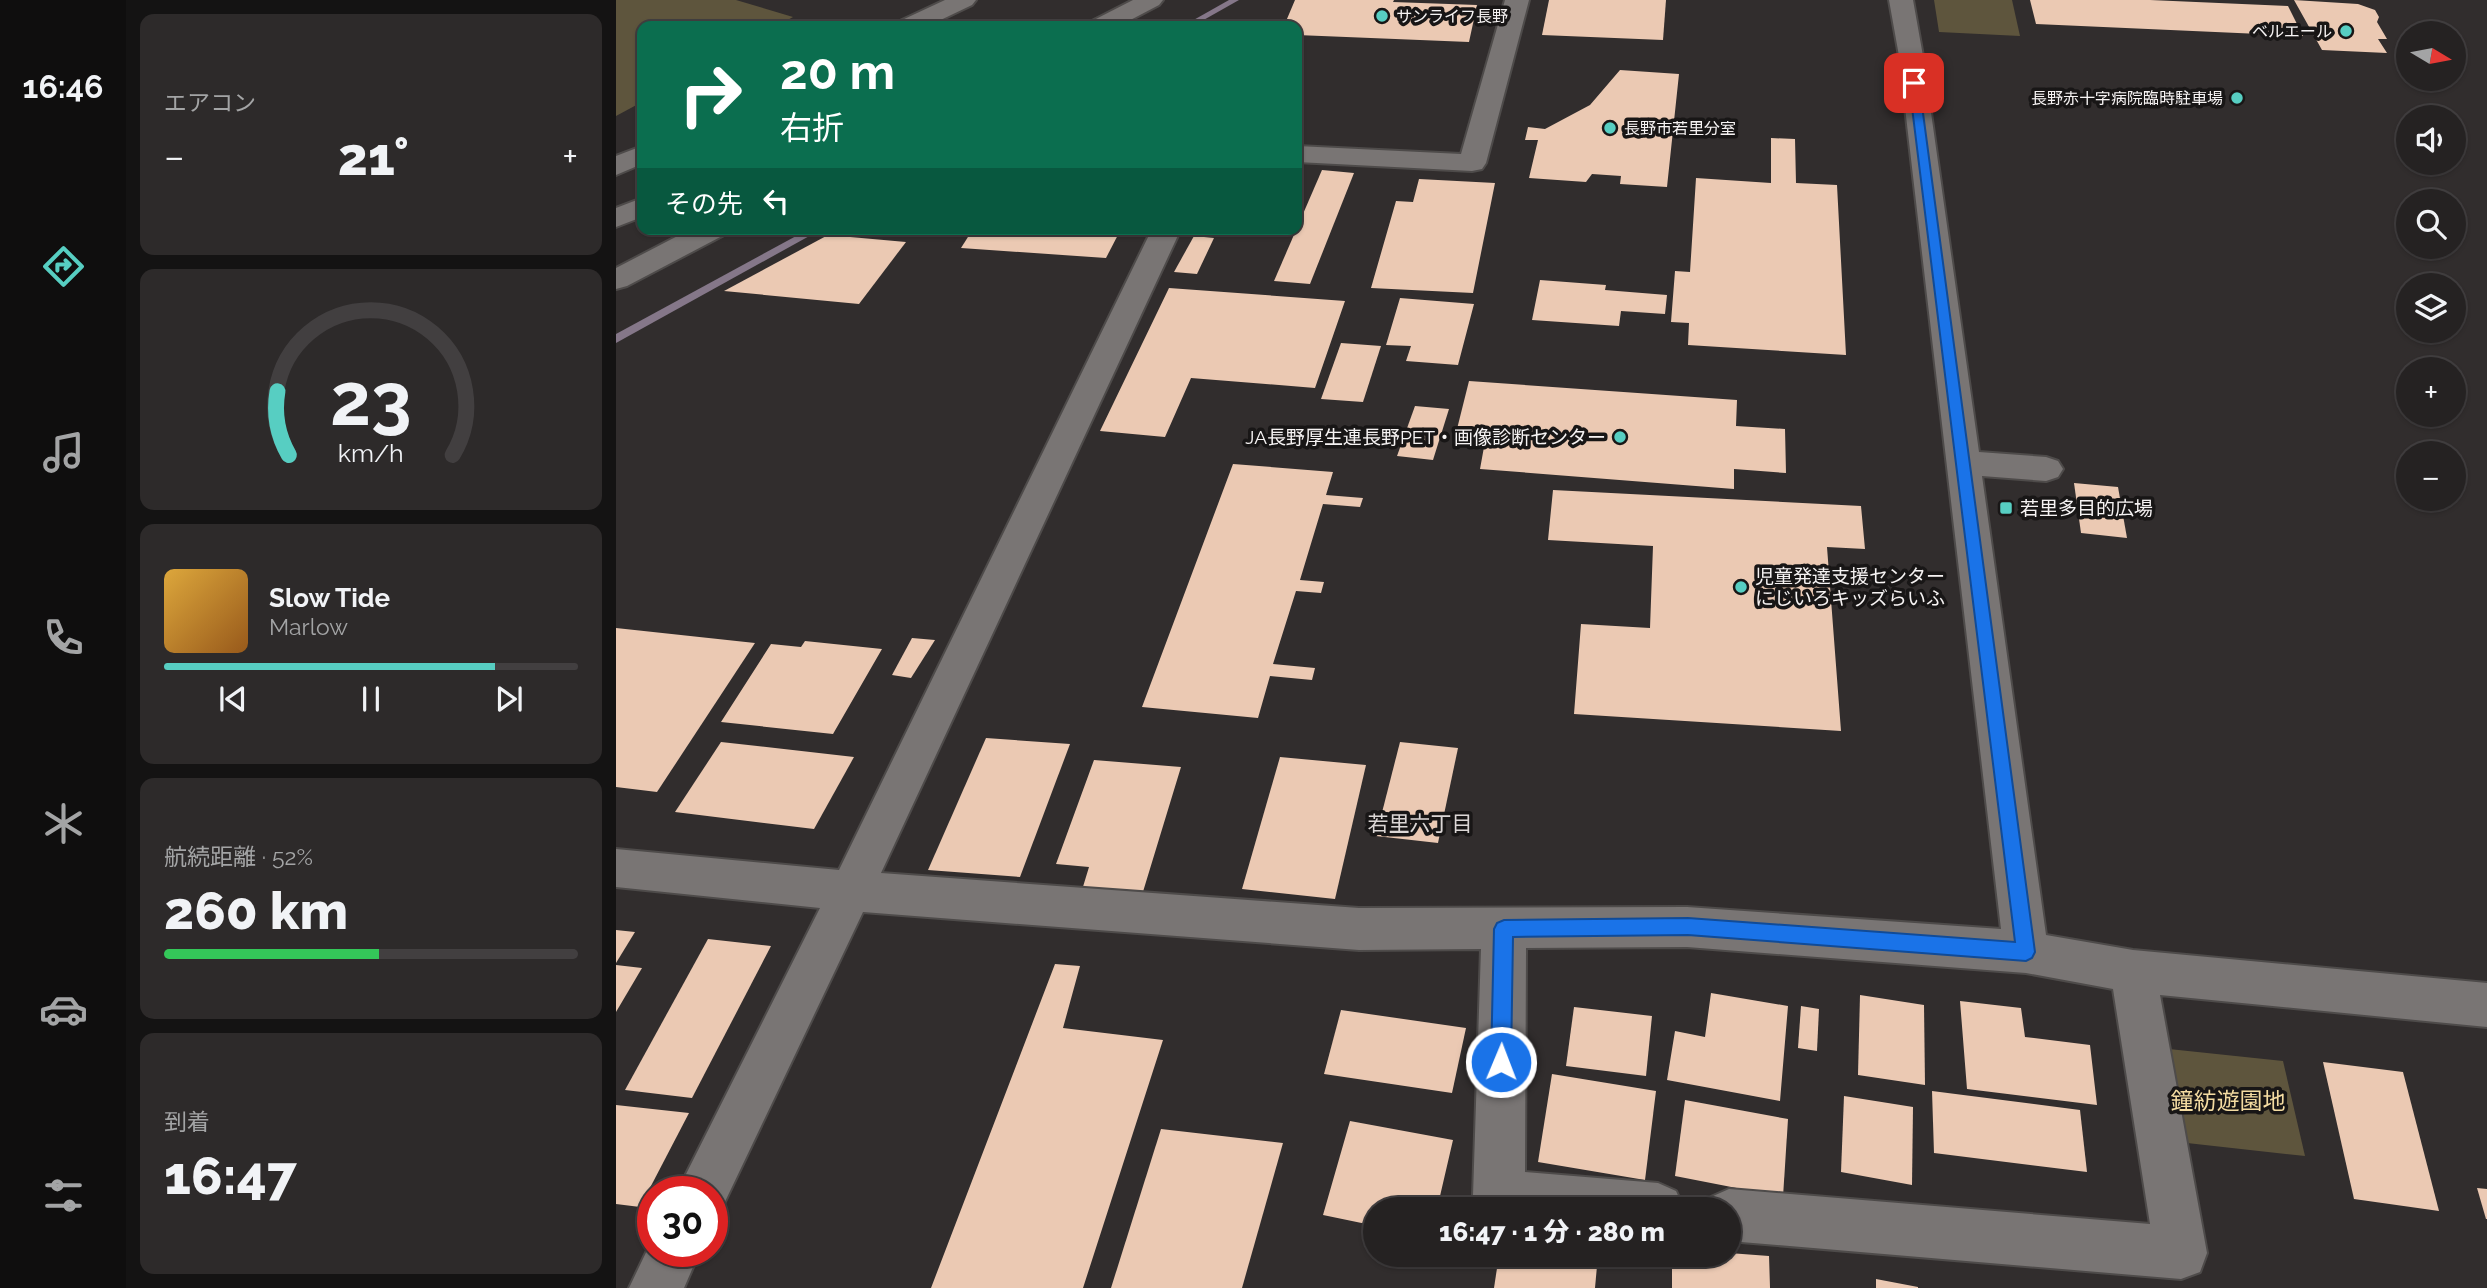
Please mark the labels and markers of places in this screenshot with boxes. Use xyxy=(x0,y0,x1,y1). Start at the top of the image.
place label: サンライフ長野 xyxy=(1396,7,1508,26)
marker: サンライフ長野 xyxy=(1374,8,1390,24)
place label: ベルエール xyxy=(2252,22,2332,41)
marker: ベルエール xyxy=(2338,23,2354,39)
pin xyxy=(1884,53,1944,113)
place label: 長野赤十字病院臨時駐車場 xyxy=(2031,89,2223,108)
marker: 長野赤十字病院臨時駐車場 xyxy=(2229,90,2245,106)
place label: 長野市若里分室 xyxy=(1624,119,1736,138)
marker: 長野市若里分室 xyxy=(1602,120,1618,136)
place label: JA長野厚生連長野PET・画像診断センター xyxy=(1245,426,1606,448)
marker: JA長野厚生連長野PET・画像診断センター xyxy=(1612,429,1628,445)
place label: 若里多目的広場 xyxy=(2020,497,2153,519)
marker: 若里多目的広場 xyxy=(1998,500,2014,516)
place label: 児童発達支援センター にじいろキッズらいふ xyxy=(1755,565,1945,609)
marker: 児童発達支援センター にじいろキッズらいふ xyxy=(1733,579,1749,595)

